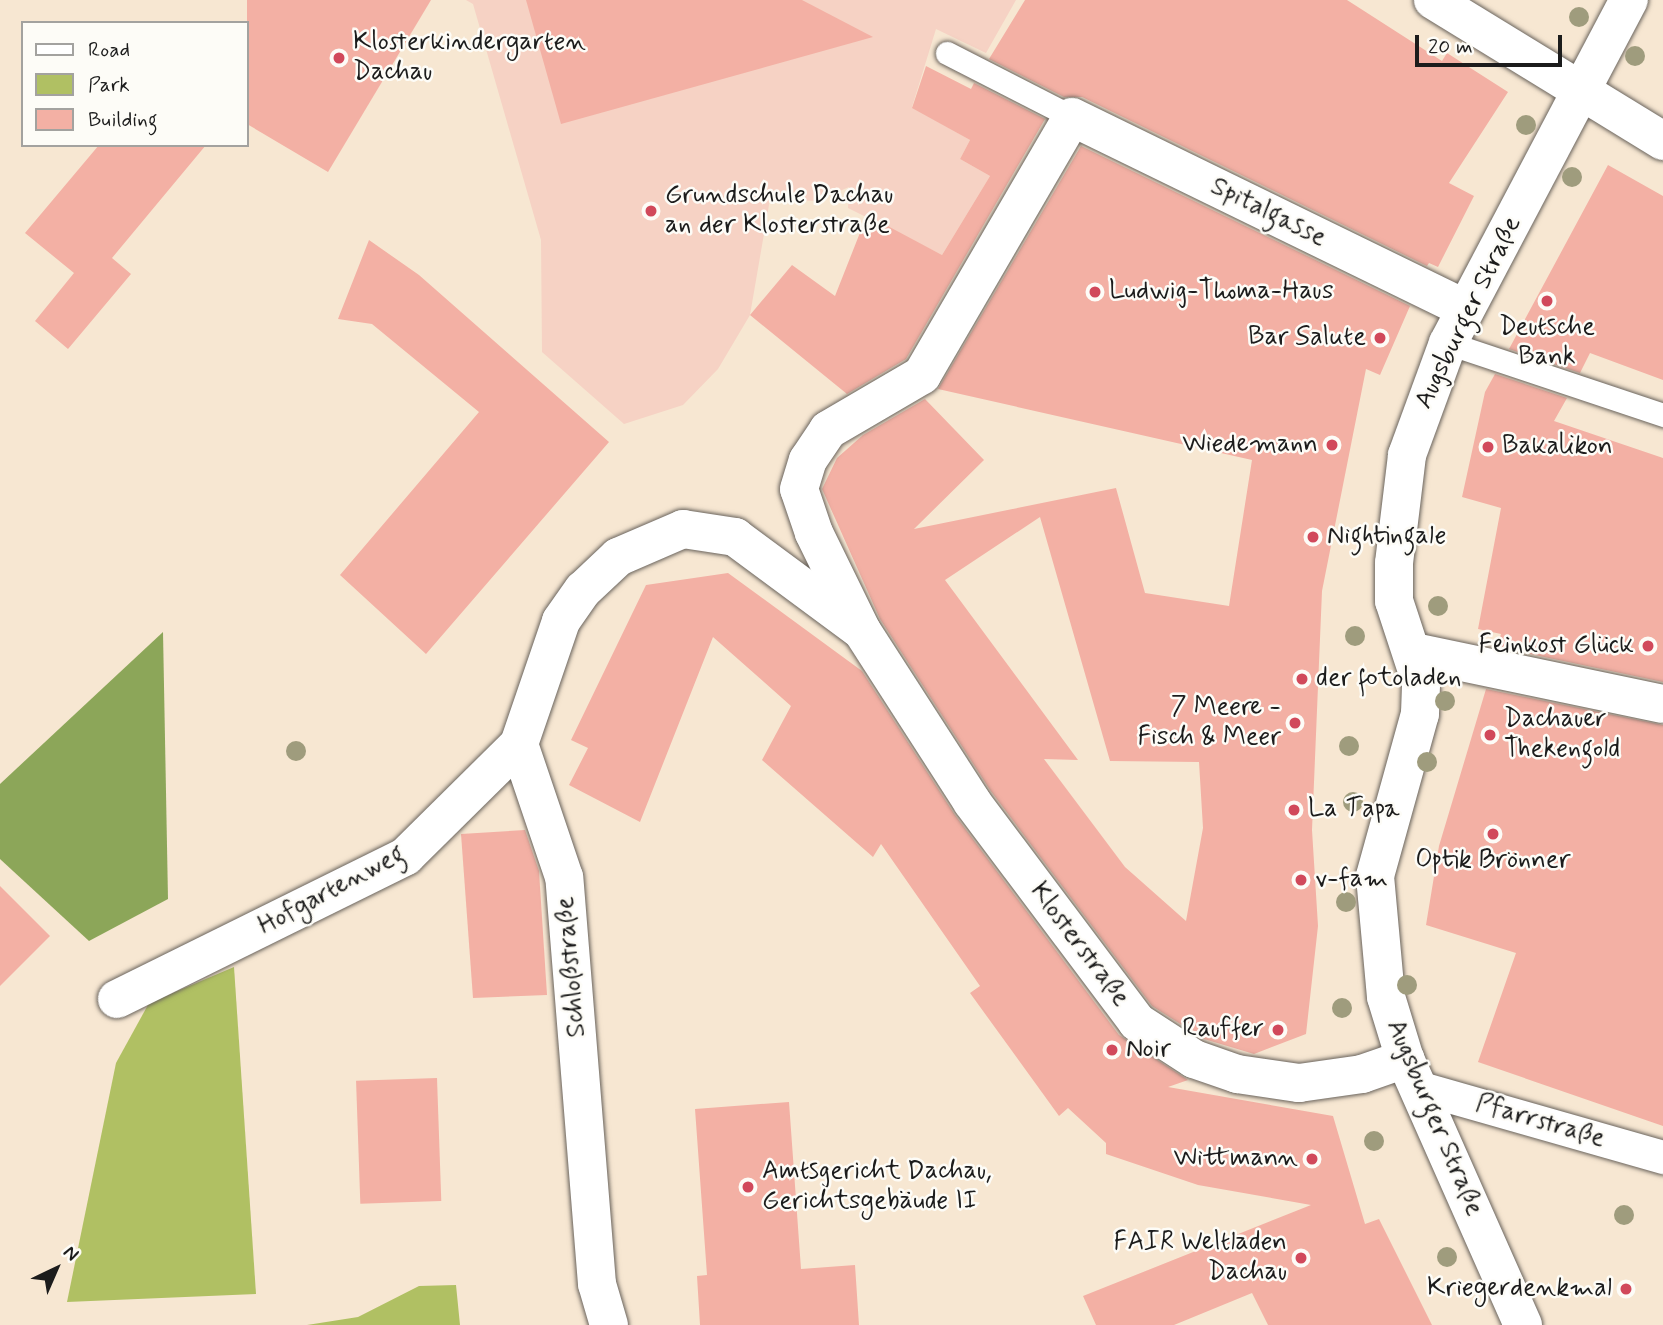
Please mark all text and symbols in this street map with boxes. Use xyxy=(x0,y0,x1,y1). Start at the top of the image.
legend xyxy=(21,21,248,147)
scale bar xyxy=(1418,21,1565,65)
place label: Klosterkindergarten Dachau xyxy=(353,27,586,88)
text: 20 m xyxy=(1428,33,1473,61)
text: Road xyxy=(88,36,130,64)
marker: Klosterkindergarten Dachau xyxy=(331,50,347,66)
text: Park xyxy=(88,71,130,99)
text: Building xyxy=(88,106,158,134)
street label: Spitalgasse xyxy=(1205,172,1331,254)
place label: Grundschule Dachau an der Klosterstraße xyxy=(665,180,892,242)
marker: Grundschule Dachau an der Klosterstraße xyxy=(643,203,659,219)
street label: Augsburger Straße xyxy=(1409,212,1529,414)
place label: Ludwig-Thoma-Haus xyxy=(1109,276,1334,308)
marker: Ludwig-Thoma-Haus xyxy=(1087,284,1103,300)
marker: Deutsche Bank xyxy=(1539,293,1555,309)
place label: Deutsche Bank xyxy=(1499,312,1595,374)
place label: Bar Salute xyxy=(1251,322,1366,354)
marker: Bar Salute xyxy=(1372,330,1388,346)
place label: Wiedemann xyxy=(1182,429,1318,461)
place label: Bakalikon xyxy=(1502,431,1613,463)
marker: Wiedemann xyxy=(1324,437,1340,453)
marker: Bakalikon xyxy=(1480,439,1496,455)
place label: Nightingale xyxy=(1327,521,1446,553)
marker: Nightingale xyxy=(1305,529,1321,545)
place label: Feinkost Glück xyxy=(1479,630,1634,662)
marker: Feinkost Glück xyxy=(1640,638,1656,654)
place label: der fotoladen xyxy=(1316,663,1461,695)
marker: der fotoladen xyxy=(1294,671,1310,687)
place label: 7 Meere - Fisch & Meer xyxy=(1137,692,1281,754)
place label: Dachauer Thekengold xyxy=(1504,704,1620,766)
marker: 7 Meere - Fisch & Meer xyxy=(1287,715,1303,731)
marker: Dachauer Thekengold xyxy=(1482,727,1498,743)
place label: La Tapa xyxy=(1308,794,1392,826)
marker: La Tapa xyxy=(1286,802,1302,818)
marker: Optik Brönner xyxy=(1485,826,1501,842)
street label: Hofgartenweg xyxy=(253,839,411,943)
place label: Optik Brönner xyxy=(1416,845,1570,877)
place label: v-fam xyxy=(1315,864,1388,896)
marker: v-fam xyxy=(1293,872,1309,888)
street label: Klosterstraße xyxy=(1022,877,1136,1013)
street label: Schloßstraße xyxy=(550,895,594,1039)
place label: Rauffer xyxy=(1182,1014,1264,1046)
street label: Augsburger Straße xyxy=(1379,1015,1489,1221)
marker: Rauffer xyxy=(1270,1022,1286,1038)
place label: Noir xyxy=(1126,1034,1171,1066)
marker: Noir xyxy=(1104,1042,1120,1058)
street label: Pfarrstraße xyxy=(1472,1089,1608,1155)
place label: Wittmann xyxy=(1174,1143,1298,1175)
marker: Wittmann xyxy=(1304,1151,1320,1167)
place label: Amtsgericht Dachau, Gerichtsgebäude II xyxy=(762,1156,993,1218)
marker: Amtsgericht Dachau, Gerichtsgebäude II xyxy=(740,1179,756,1195)
place label: FAIR Weltladen Dachau xyxy=(1101,1227,1287,1288)
north arrow xyxy=(21,1234,91,1304)
text: N xyxy=(58,1240,84,1267)
marker: FAIR Weltladen Dachau xyxy=(1293,1250,1309,1266)
place label: Kriegerdenkmal xyxy=(1427,1273,1612,1305)
marker: Kriegerdenkmal xyxy=(1618,1281,1634,1297)

